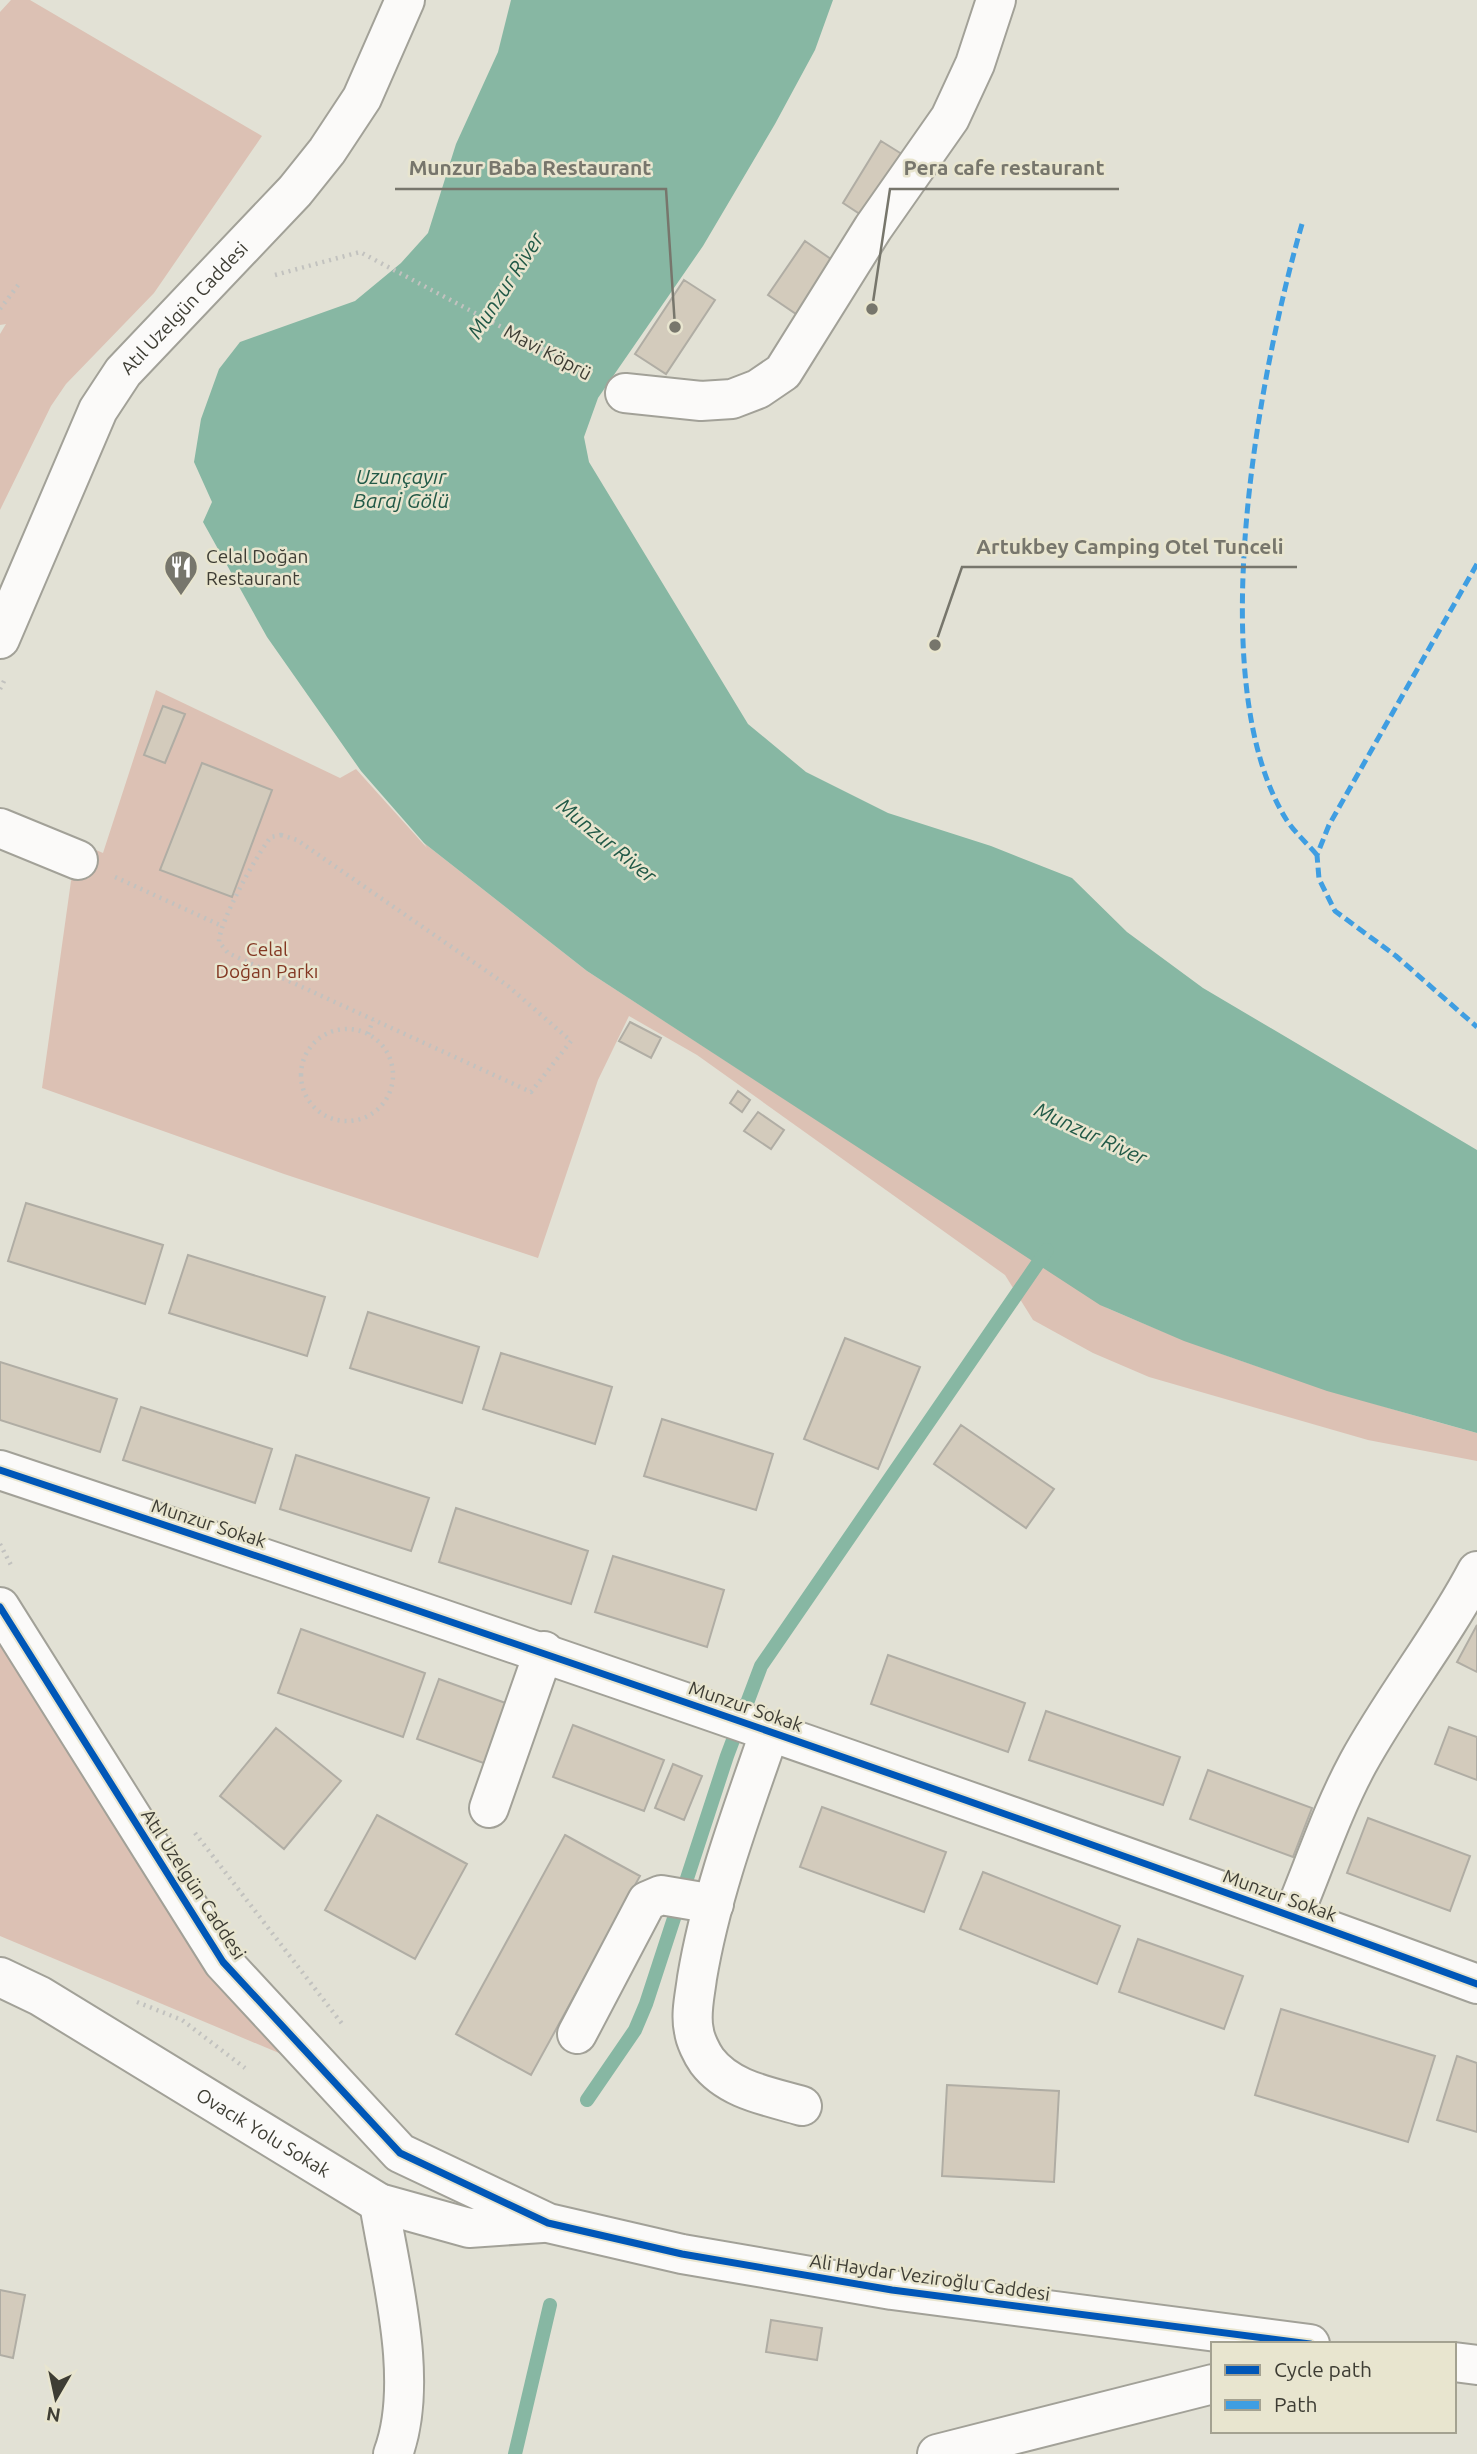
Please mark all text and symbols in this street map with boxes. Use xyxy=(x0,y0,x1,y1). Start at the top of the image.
callout: Munzur Baba Restaurant xyxy=(395,147,666,189)
callout: Pera cafe restaurant xyxy=(890,147,1119,189)
text: Munzur Baba Restaurant xyxy=(409,155,651,179)
text: Pera cafe restaurant xyxy=(904,155,1104,179)
water label: Munzur River xyxy=(462,227,549,342)
street label: Atıl Uzelgün Caddesi xyxy=(116,237,252,379)
street label: Mavi Köprü xyxy=(500,320,596,384)
water label: Uzunçayır Baraj Gölü xyxy=(353,464,449,512)
callout: Artukbey Camping Otel Tunceli xyxy=(962,525,1297,567)
text: Artukbey Camping Otel Tunceli xyxy=(976,534,1284,558)
place label: Celal Doğan Restaurant xyxy=(206,545,308,589)
restaurant icon: Celal Doğan Restaurant xyxy=(162,548,200,597)
water label: Munzur River xyxy=(552,793,662,888)
park label: Celal Doğan Parkı xyxy=(216,938,318,982)
water label: Munzur River xyxy=(1031,1097,1152,1170)
street label: Munzur Sokak xyxy=(149,1494,270,1552)
street label: Munzur Sokak xyxy=(686,1676,806,1736)
street label: Atıl Uzelgün Caddesi xyxy=(137,1805,251,1963)
street label: Munzur Sokak xyxy=(1220,1864,1340,1926)
street label: Ovacık Yolu Sokak xyxy=(192,2083,335,2182)
street label: Ali Haydar Veziroğlu Caddesi xyxy=(808,2249,1052,2305)
legend xyxy=(1211,2342,1456,2433)
text: Cycle path xyxy=(1274,2357,1372,2381)
north arrow xyxy=(21,2363,91,2433)
text: Path xyxy=(1274,2392,1317,2416)
text: N xyxy=(45,2403,62,2427)

